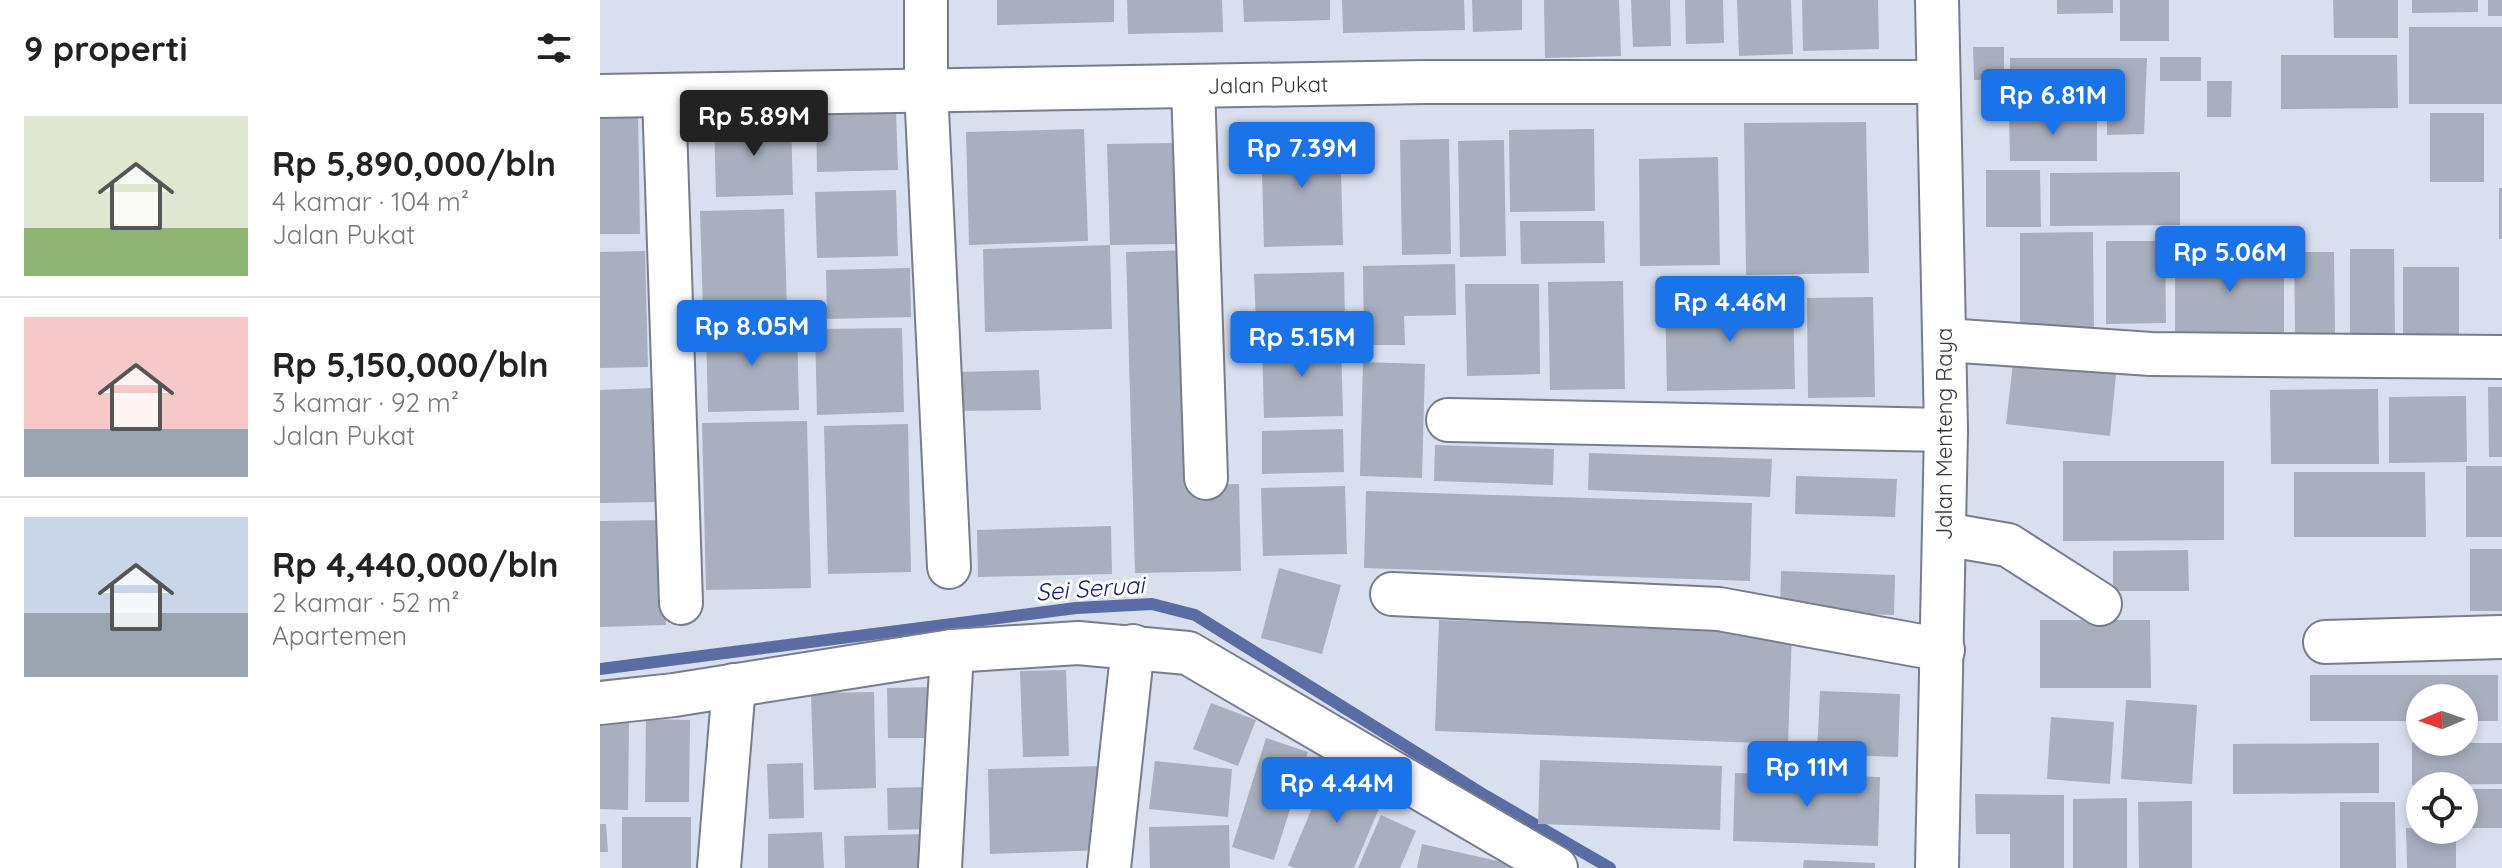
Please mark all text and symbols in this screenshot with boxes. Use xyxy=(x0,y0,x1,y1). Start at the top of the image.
icon: filters xyxy=(532,26,576,70)
text: 9 properti xyxy=(24,27,188,70)
pin: Rp 6.81M xyxy=(1970,69,2136,137)
street label: Jalan Pukat xyxy=(1207,70,1329,100)
text: Rp 6.81M xyxy=(1999,78,2107,111)
pin: Rp 5.89M xyxy=(671,90,837,158)
text: Rp 5.89M xyxy=(698,99,810,132)
pin: Rp 7.39M xyxy=(1219,122,1385,190)
text: Rp 7.39M xyxy=(1247,131,1357,164)
text: Rp 5,890,000/bln xyxy=(272,142,556,185)
icon: home xyxy=(88,148,184,244)
text: 4 kamar · 104 m² xyxy=(272,185,469,218)
text: Jalan Pukat xyxy=(272,218,415,251)
pin: Rp 5.06M xyxy=(2147,226,2313,294)
text: Rp 5.06M xyxy=(2173,235,2287,268)
pin: Rp 4.46M xyxy=(1647,276,1813,344)
text: Rp 4.46M xyxy=(1673,285,1787,318)
pin: Rp 8.05M xyxy=(669,300,835,368)
text: Rp 8.05M xyxy=(695,309,809,342)
pin: Rp 5.15M xyxy=(1219,311,1385,379)
text: Rp 5.15M xyxy=(1249,320,1355,353)
street label: Jalan Menteng Raya xyxy=(1930,328,1958,540)
text: Rp 5,150,000/bln xyxy=(272,343,549,386)
icon: home xyxy=(88,349,184,445)
text: 3 kamar · 92 m² xyxy=(272,386,459,419)
text: Jalan Pukat xyxy=(272,419,415,452)
text: Rp 4,440,000/bln xyxy=(272,543,559,586)
icon: home xyxy=(88,549,184,645)
water label: Sei Seruai xyxy=(1035,569,1148,607)
text: 2 kamar · 52 m² xyxy=(272,586,459,619)
text: Apartemen xyxy=(272,619,407,652)
north arrow xyxy=(2406,684,2478,756)
map controls xyxy=(2406,684,2478,844)
pin: Rp 11M xyxy=(1742,741,1872,809)
text: Rp 11M xyxy=(1766,750,1849,783)
pin: Rp 4.44M xyxy=(1254,757,1420,825)
text: Rp 4.44M xyxy=(1280,766,1394,799)
button: locate xyxy=(2406,772,2478,844)

